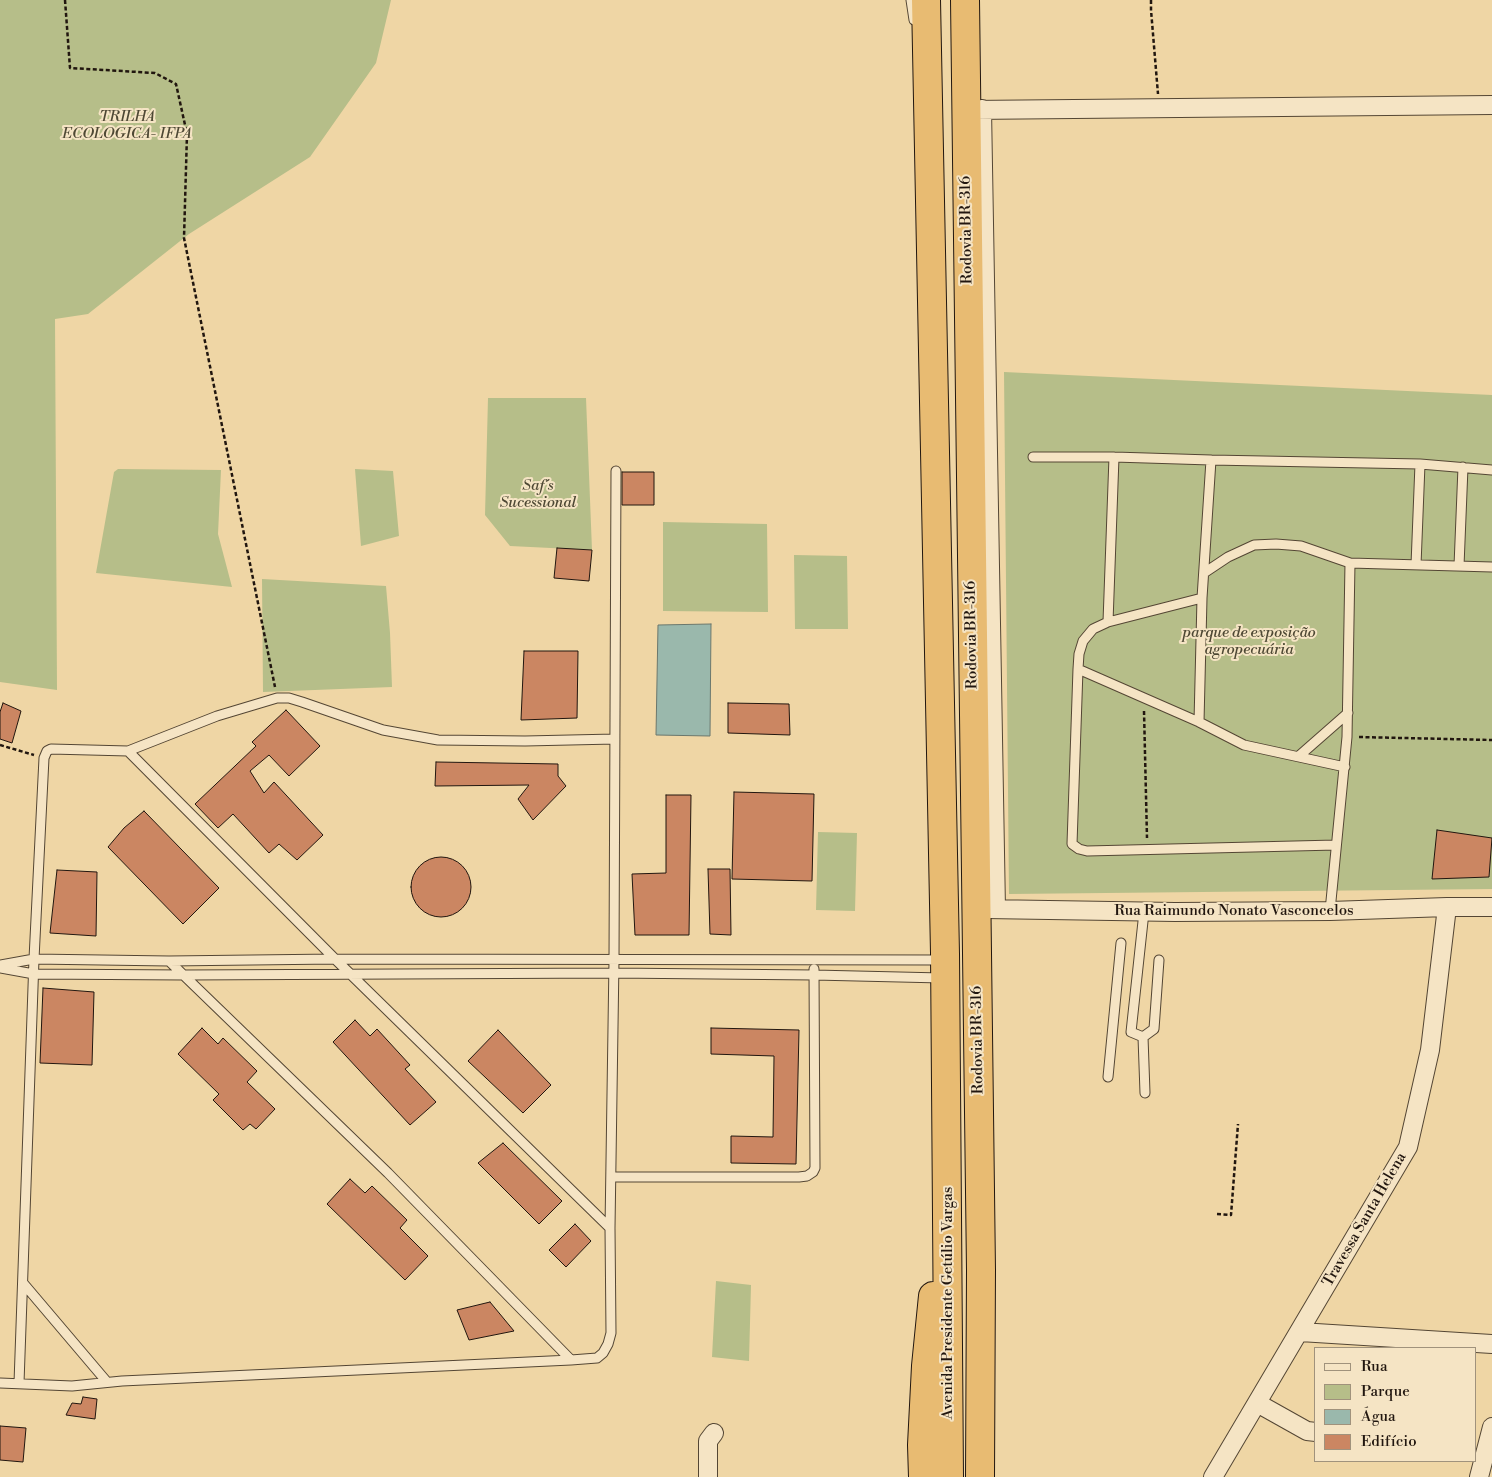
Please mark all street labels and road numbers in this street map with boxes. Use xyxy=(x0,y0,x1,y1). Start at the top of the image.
street label: Rodovia BR-316 xyxy=(957,176,977,284)
street label: Rodovia BR-316 xyxy=(962,581,982,689)
street label: Rua Raimundo Nonato Vasconcelos xyxy=(1114,902,1354,920)
street label: Rodovia BR-316 xyxy=(968,986,988,1094)
street label: Travessa Santa Helena xyxy=(1319,1150,1411,1290)
street label: Avenida Presidente Getúlio Vargas xyxy=(939,1187,957,1419)

